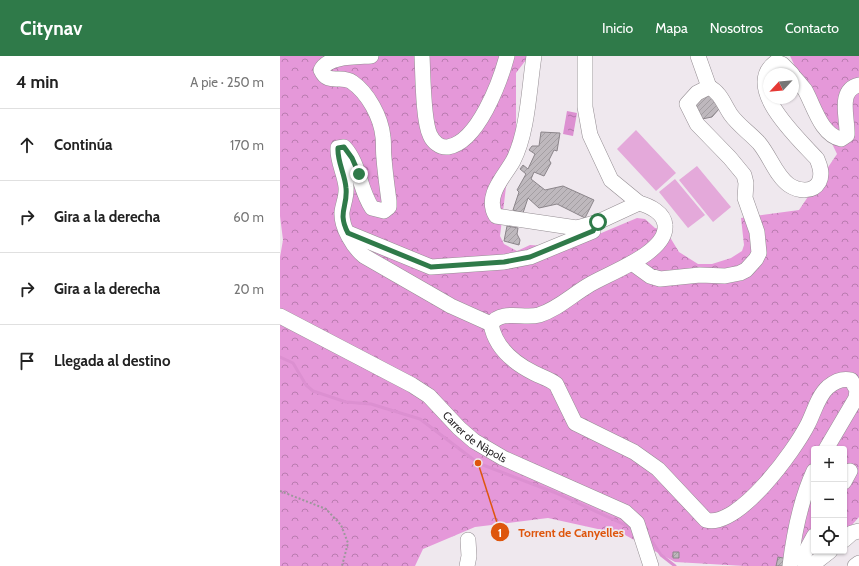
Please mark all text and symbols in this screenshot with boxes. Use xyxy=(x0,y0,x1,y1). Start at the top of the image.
text: Citynav xyxy=(20,17,82,40)
text: Inicio xyxy=(602,19,633,37)
text: Mapa xyxy=(655,19,688,37)
text: Nosotros xyxy=(710,19,763,37)
text: Contacto xyxy=(785,19,839,37)
north arrow xyxy=(763,68,799,104)
text: 4 min xyxy=(16,72,59,92)
text: A pie · 250 m xyxy=(190,74,264,90)
icon: ahead xyxy=(16,134,38,156)
text: Continúa xyxy=(54,136,112,154)
text: 170 m xyxy=(230,137,264,153)
route end xyxy=(350,165,368,183)
icon: right xyxy=(16,206,38,228)
text: Gira a la derecha xyxy=(54,208,160,226)
text: 60 m xyxy=(233,209,264,225)
route start xyxy=(589,213,607,231)
icon: right xyxy=(16,278,38,300)
text: Gira a la derecha xyxy=(54,280,160,298)
text: 20 m xyxy=(234,281,264,297)
icon: arrive xyxy=(16,350,38,372)
text: Llegada al destino xyxy=(54,352,170,370)
street label: Carrer de Nàpols xyxy=(440,408,509,466)
map controls xyxy=(811,446,847,554)
button: + xyxy=(811,446,847,482)
button: − xyxy=(811,482,847,518)
button: locate xyxy=(811,518,847,554)
callout: Torrent de Canyelles xyxy=(490,520,632,544)
text: 1 xyxy=(498,525,502,540)
text: Torrent de Canyelles xyxy=(518,525,624,540)

